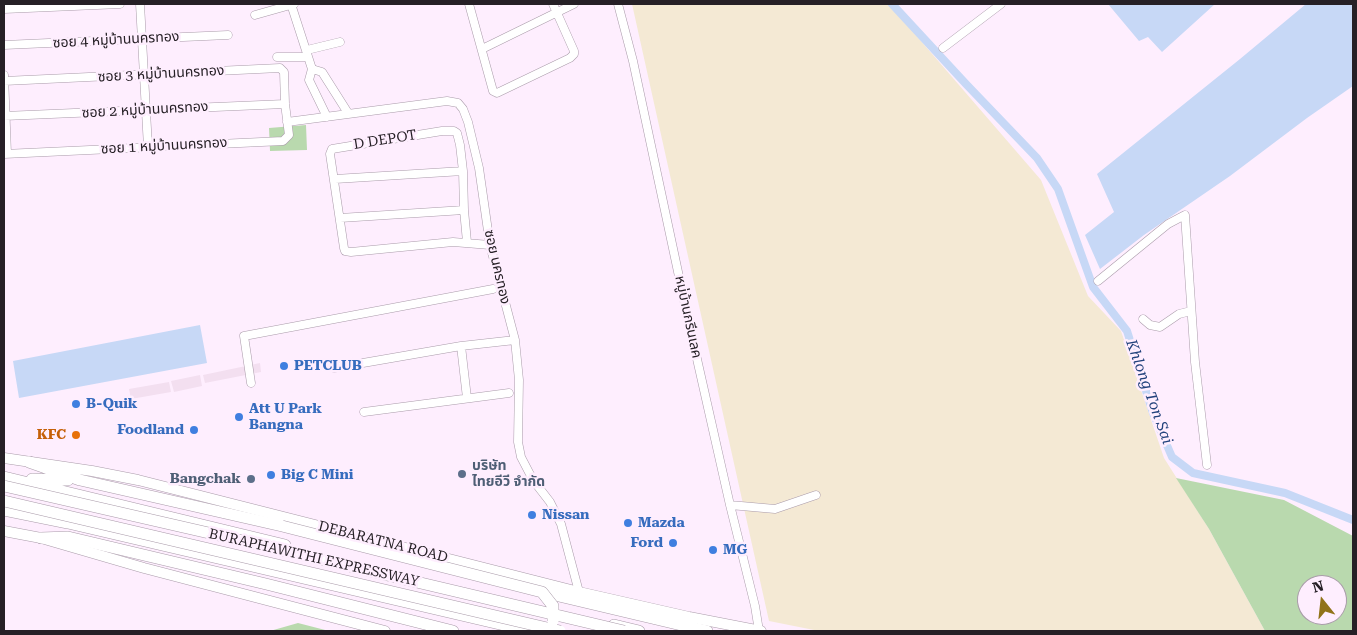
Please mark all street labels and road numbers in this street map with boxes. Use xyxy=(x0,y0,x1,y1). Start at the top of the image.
street label: ซอย 4 หมู่บ้านนครทอง xyxy=(52,28,180,52)
street label: ซอย 3 หมู่บ้านนครทอง xyxy=(97,62,225,86)
street label: ซอย 2 หมู่บ้านนครทอง xyxy=(81,98,209,122)
street label: D DEPOT xyxy=(352,127,418,153)
street label: ซอย 1 หมู่บ้านนครทอง xyxy=(100,134,228,158)
street label: ซอย นครทอง xyxy=(480,228,514,306)
street label: หมู่บ้านกรีนเลค xyxy=(671,274,705,360)
street label: DEBARATNA ROAD xyxy=(316,518,450,566)
street label: BURAPHAWITHI EXPRESSWAY xyxy=(207,526,421,590)

